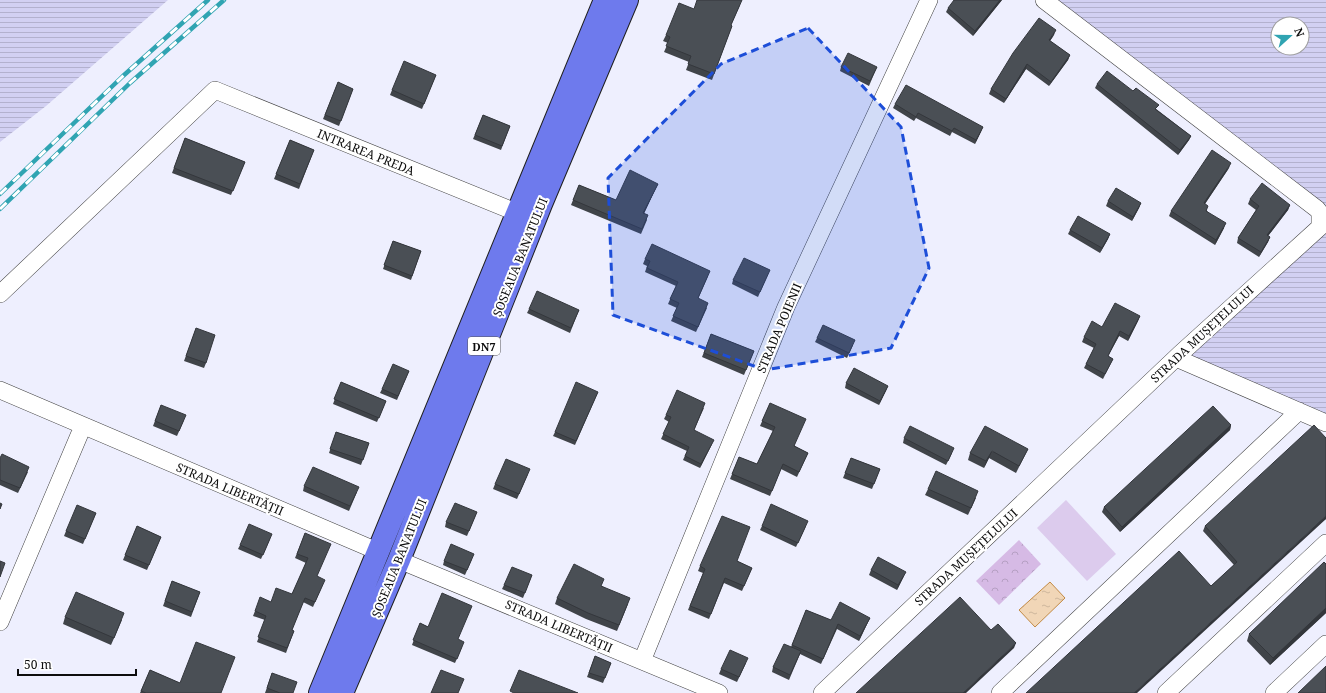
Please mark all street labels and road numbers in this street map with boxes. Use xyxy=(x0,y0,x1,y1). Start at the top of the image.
street label: INTRAREA PREDA xyxy=(315,125,418,180)
street label: ȘOSEAUA BANATULUI xyxy=(488,195,552,319)
street label: STRADA POIENII xyxy=(752,280,806,376)
street label: STRADA MUȘEȚELULUI xyxy=(1147,282,1257,386)
road number: DN7 xyxy=(468,337,500,355)
street label: STRADA LIBERTĂȚII xyxy=(174,459,286,519)
street label: ȘOSEAUA BANATULUI xyxy=(367,496,431,620)
street label: STRADA MUȘEȚELULUI xyxy=(911,505,1021,609)
street label: STRADA LIBERTĂȚII xyxy=(503,596,615,656)

